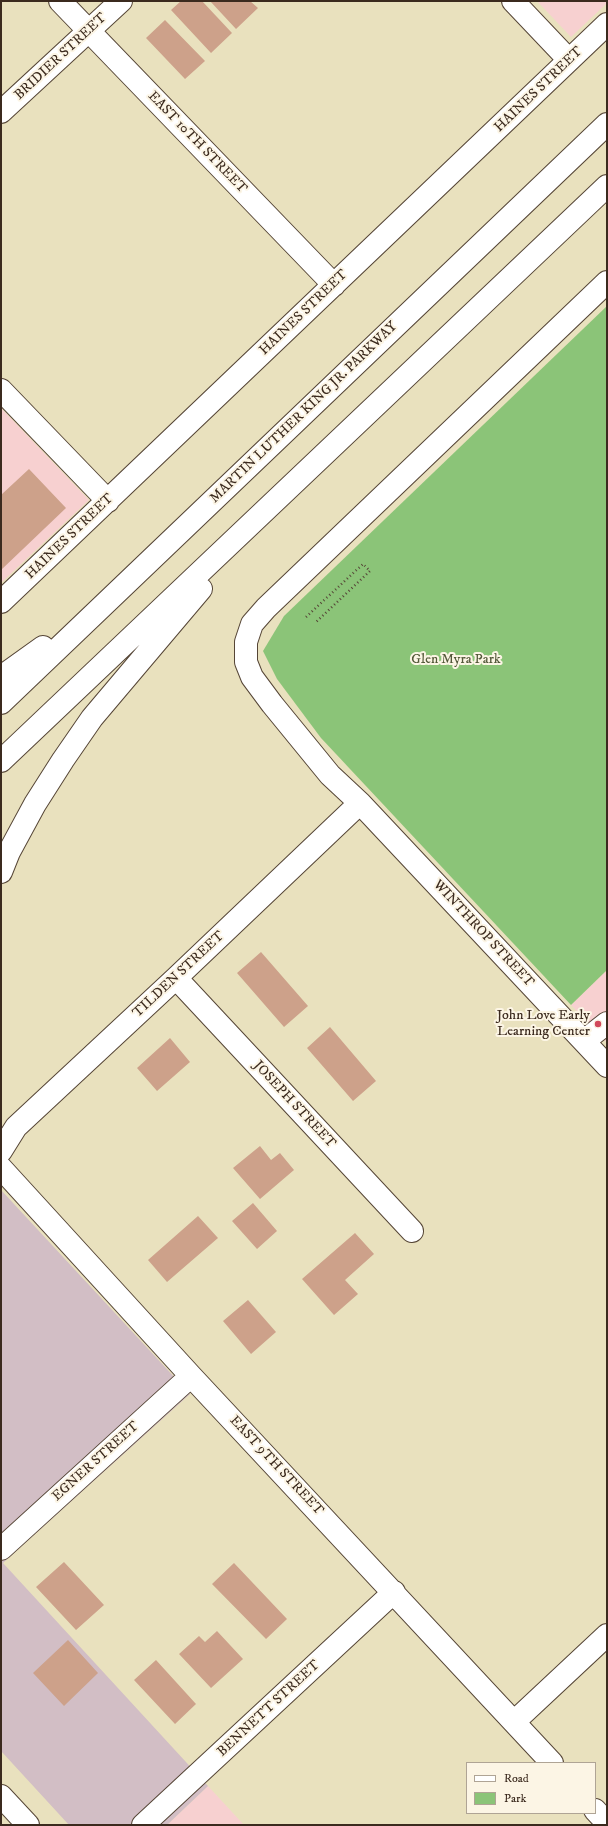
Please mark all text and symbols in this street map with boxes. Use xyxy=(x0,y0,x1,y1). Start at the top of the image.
street label: BRIDIER STREET xyxy=(11,10,111,104)
street label: HAINES STREET xyxy=(491,44,587,136)
street label: EAST 10TH STREET xyxy=(144,88,250,198)
street label: HAINES STREET xyxy=(256,267,352,359)
street label: MARTIN LUTHER KING JR. PARKWAY xyxy=(207,319,401,507)
street label: HAINES STREET xyxy=(22,491,118,583)
park label: Glen Myra Park xyxy=(411,652,501,668)
street label: WINTHROP STREET xyxy=(429,877,537,991)
street label: TILDEN STREET xyxy=(130,928,228,1022)
place label: John Love Early Learning Center xyxy=(497,1008,590,1040)
marker: John Love Early Learning Center xyxy=(593,1019,603,1029)
street label: JOSEPH STREET xyxy=(249,1058,339,1152)
street label: EAST 9TH STREET xyxy=(226,1413,326,1519)
street label: EGNER STREET xyxy=(49,1419,143,1505)
street label: BENNETT STREET xyxy=(214,1657,324,1761)
legend xyxy=(466,1762,596,1814)
text: Road xyxy=(504,1771,529,1786)
text: Park xyxy=(504,1791,526,1806)

